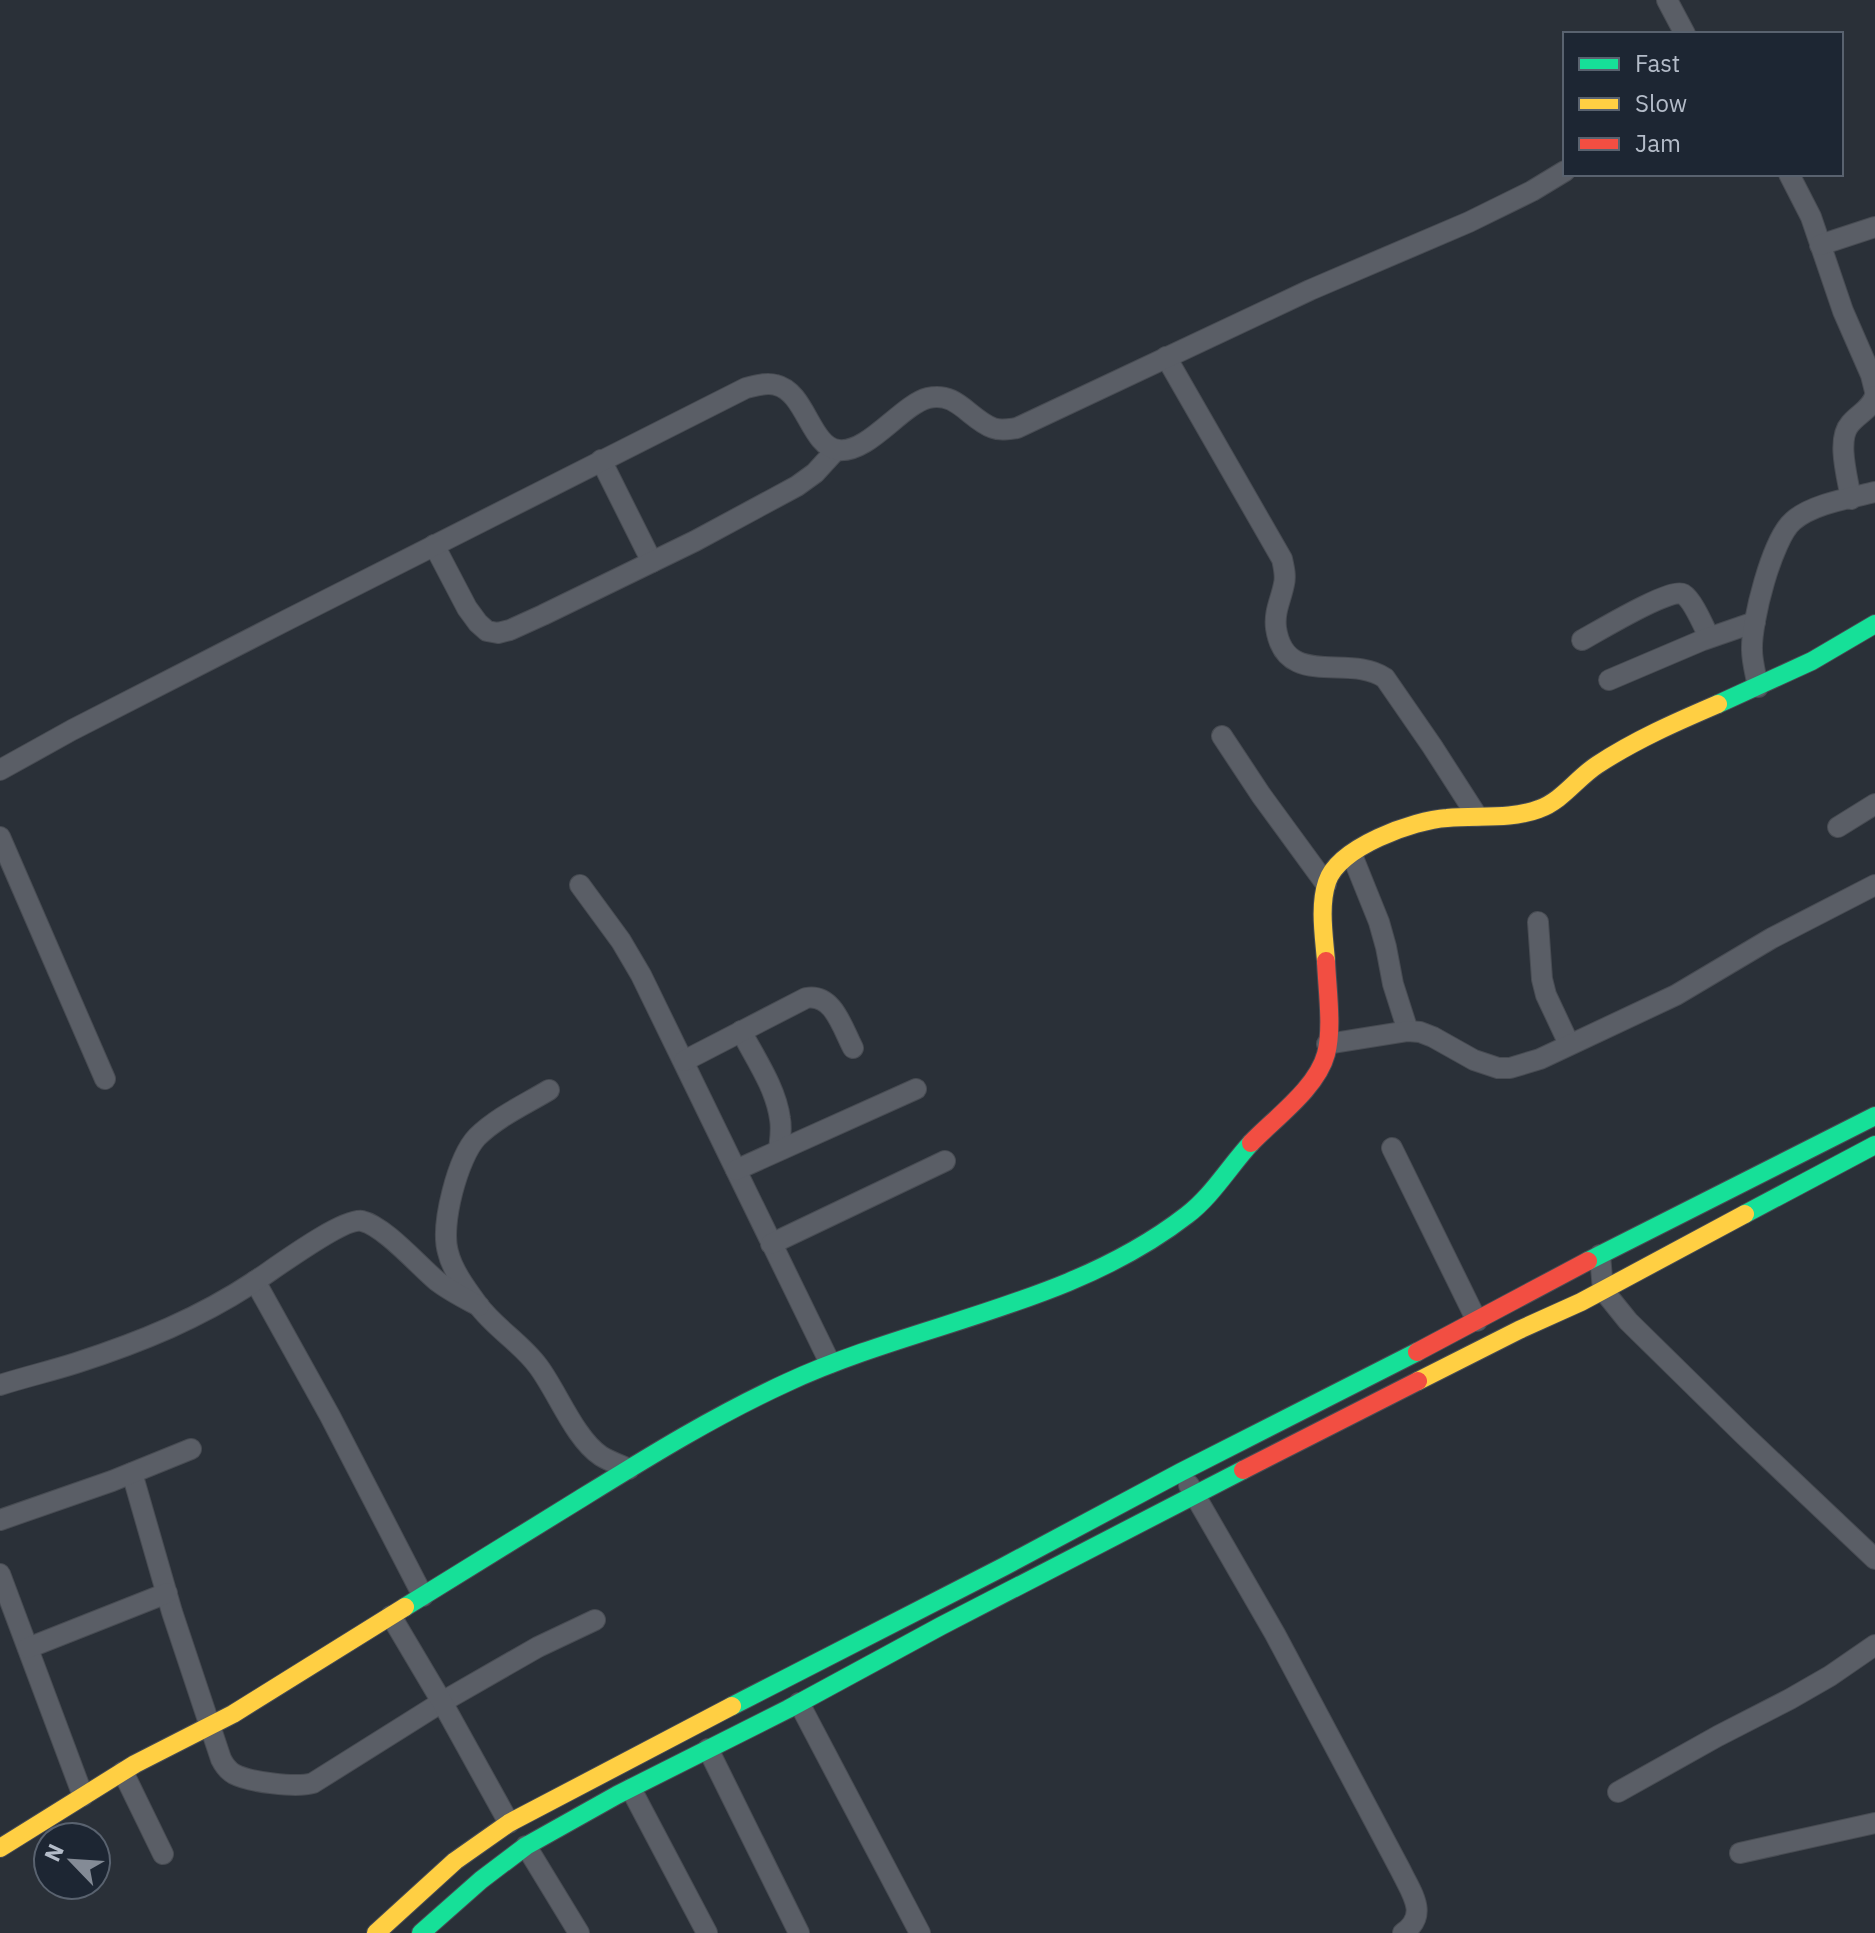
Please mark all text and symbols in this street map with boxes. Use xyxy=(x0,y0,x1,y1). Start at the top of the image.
legend xyxy=(1563,32,1843,176)
text: Fast xyxy=(1635,47,1680,79)
text: Slow xyxy=(1635,87,1687,119)
text: Jam xyxy=(1635,127,1681,159)
north arrow xyxy=(32,1821,112,1901)
text: N xyxy=(37,1839,70,1866)

